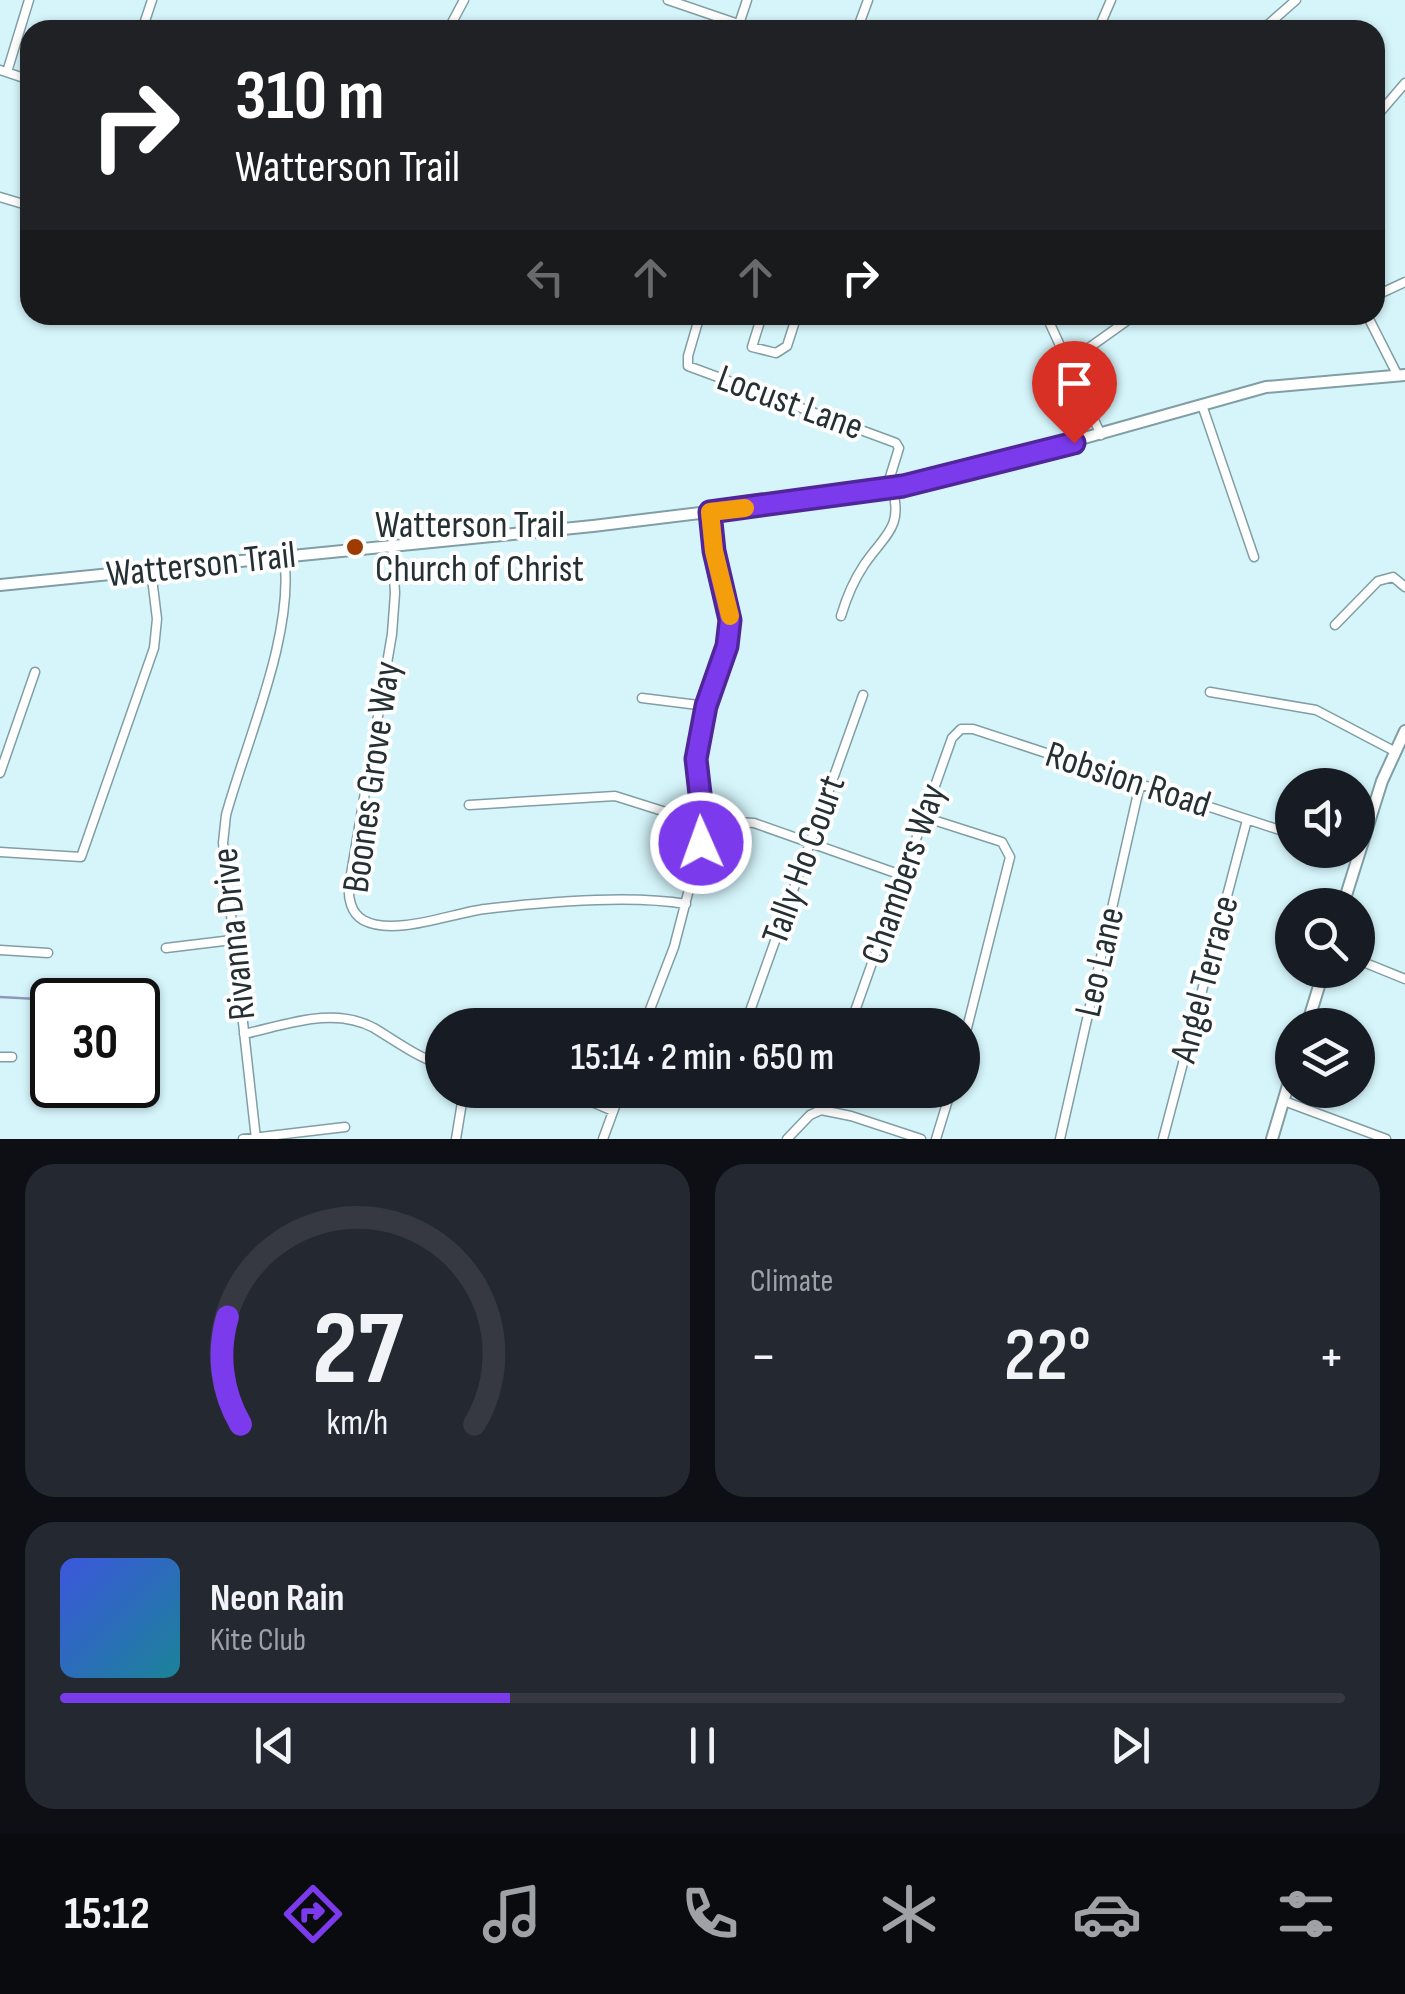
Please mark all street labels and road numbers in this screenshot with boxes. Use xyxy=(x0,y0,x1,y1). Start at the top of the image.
street label: Locust Lane xyxy=(711,356,869,450)
street label: Watterson Trail xyxy=(104,533,298,597)
street label: Boones Grove Way xyxy=(334,658,411,895)
street label: Robsion Road xyxy=(1040,732,1216,828)
street label: Tally Ho Court xyxy=(753,770,855,950)
street label: Chambers Way xyxy=(852,778,956,970)
street label: Rivanna Drive xyxy=(203,846,265,1022)
street label: Angel Terrace xyxy=(1161,891,1249,1068)
street label: Leo Lane xyxy=(1066,903,1134,1021)

